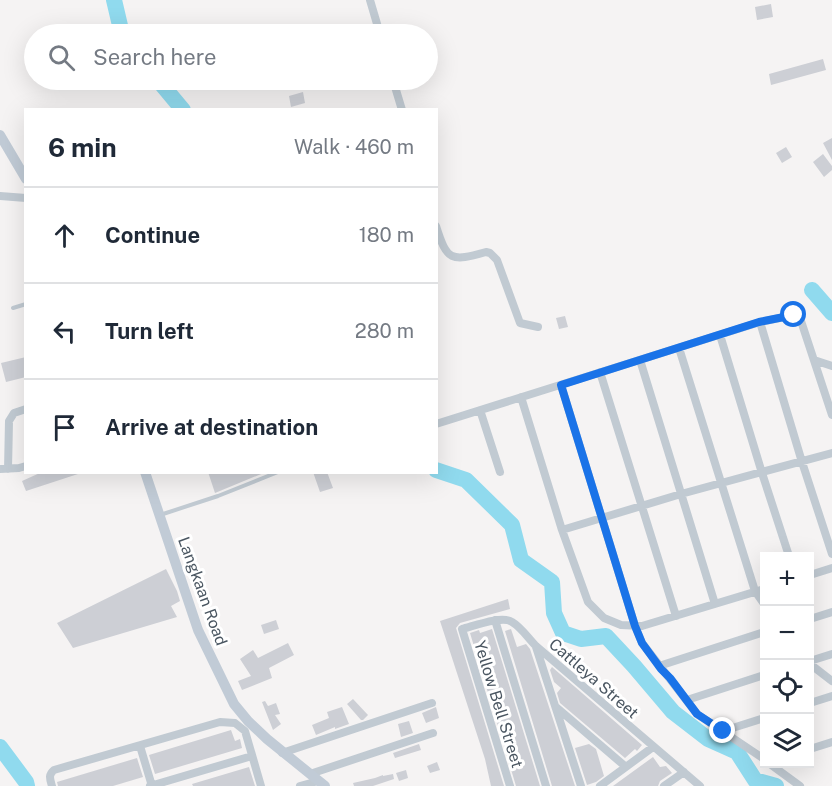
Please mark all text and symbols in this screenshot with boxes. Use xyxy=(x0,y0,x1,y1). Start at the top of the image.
search box xyxy=(24,24,438,90)
icon: search xyxy=(45,41,78,74)
text: Search here xyxy=(93,44,217,70)
text: 6 min xyxy=(48,132,117,163)
text: Walk · 460 m xyxy=(294,135,414,159)
icon: ahead xyxy=(48,219,81,252)
text: Continue xyxy=(105,222,200,248)
text: 180 m xyxy=(359,223,414,247)
route start xyxy=(780,301,806,327)
icon: left xyxy=(48,315,81,348)
text: Turn left xyxy=(105,318,194,344)
text: 280 m xyxy=(355,319,414,343)
icon: arrive xyxy=(48,411,81,444)
text: Arrive at destination xyxy=(105,414,318,440)
street label: Langkaan Road xyxy=(174,534,231,648)
map controls xyxy=(760,552,814,768)
button: + xyxy=(760,552,814,606)
button: − xyxy=(760,606,814,660)
street label: Cattleya Street xyxy=(545,634,642,722)
street label: Yellow Bell Street xyxy=(470,638,527,770)
button: locate xyxy=(760,660,814,714)
button: layers xyxy=(760,714,814,768)
route end xyxy=(709,717,735,743)

